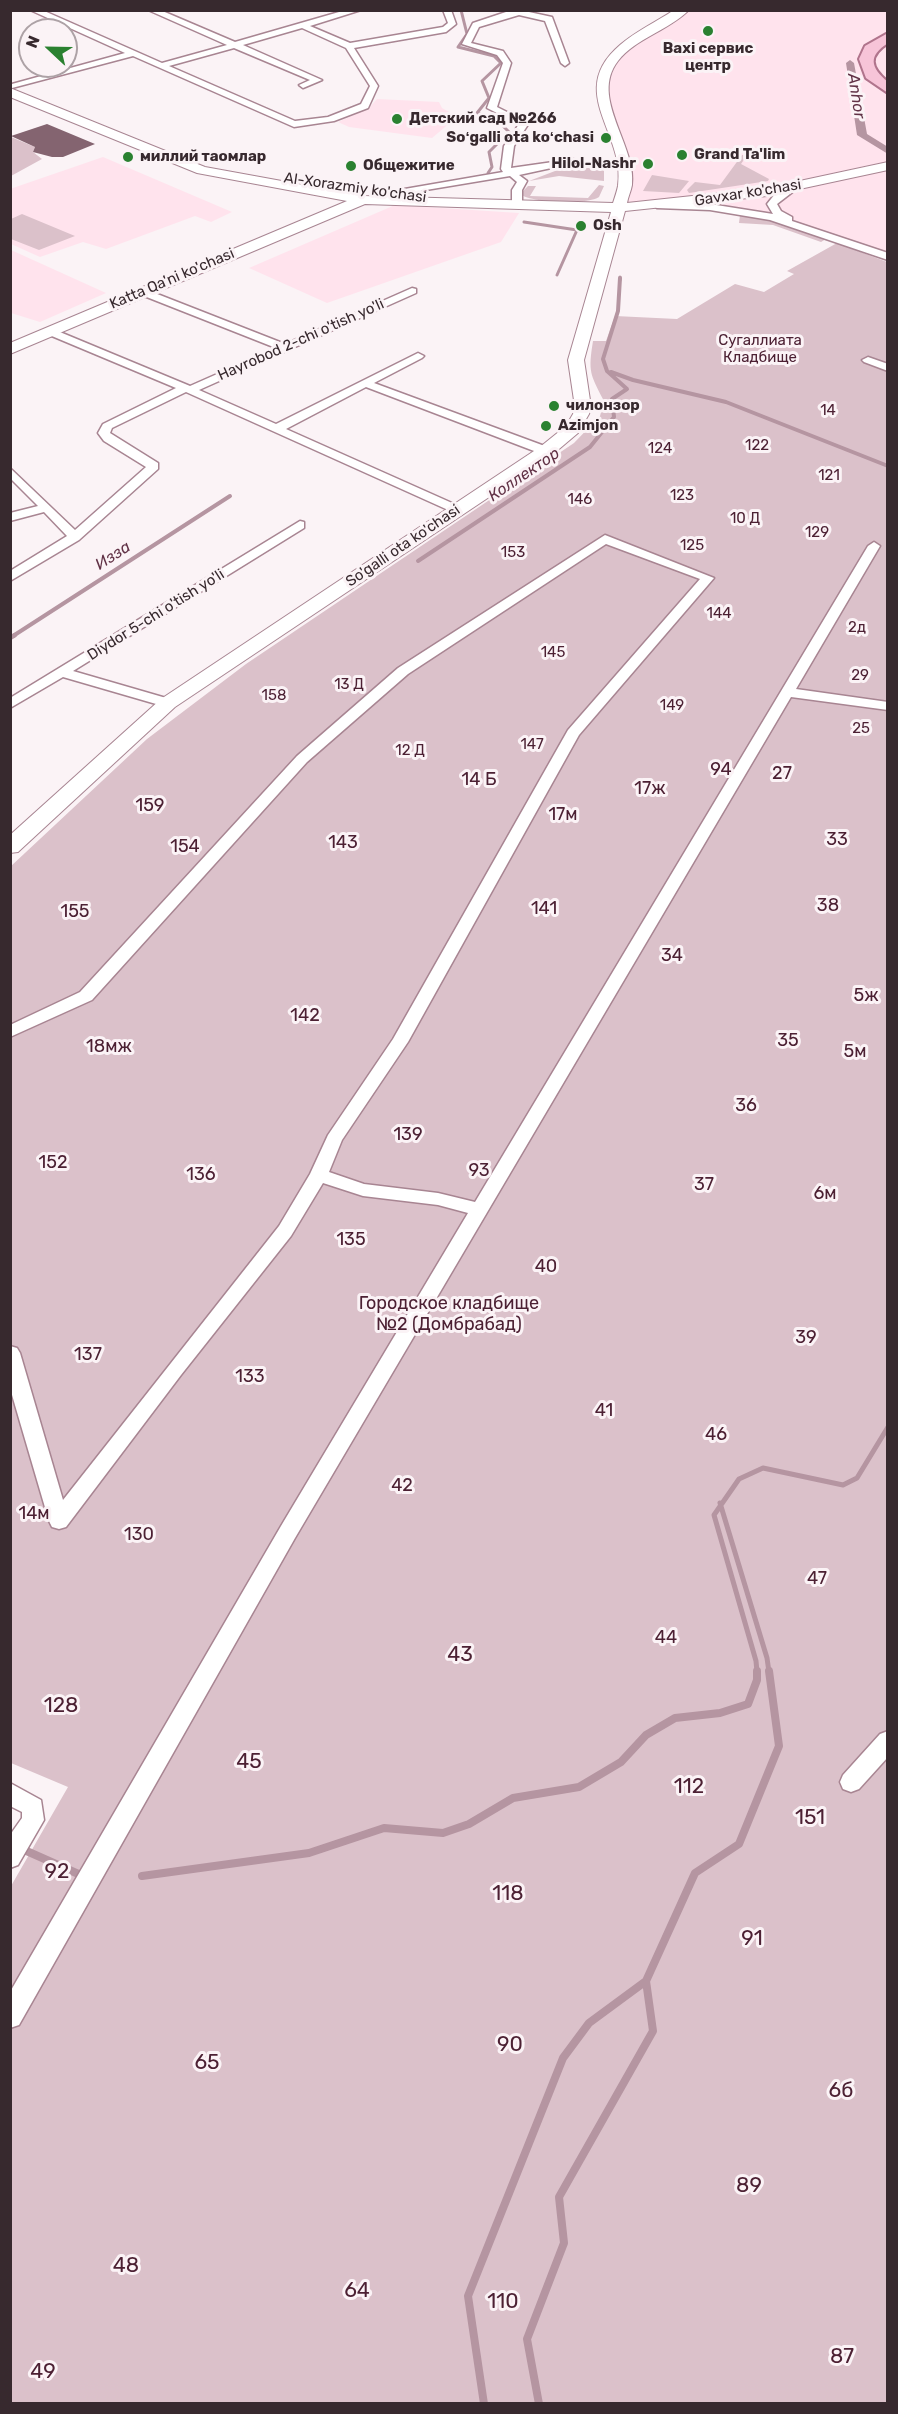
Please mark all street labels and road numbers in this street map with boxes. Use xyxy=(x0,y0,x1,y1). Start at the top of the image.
street label: Al-Xorazmiy ko'chasi xyxy=(283,169,427,207)
street label: Gavxar ko'chasi xyxy=(693,176,803,210)
street label: Katta Qa'ni ko'chasi xyxy=(107,245,237,313)
street label: Hayrobod 2-chi o'tish yo'li xyxy=(215,295,387,385)
street label: So'galli ota ko'chasi xyxy=(342,501,464,591)
street label: Diydor 5-chi o'tish yo'li xyxy=(84,566,228,664)

